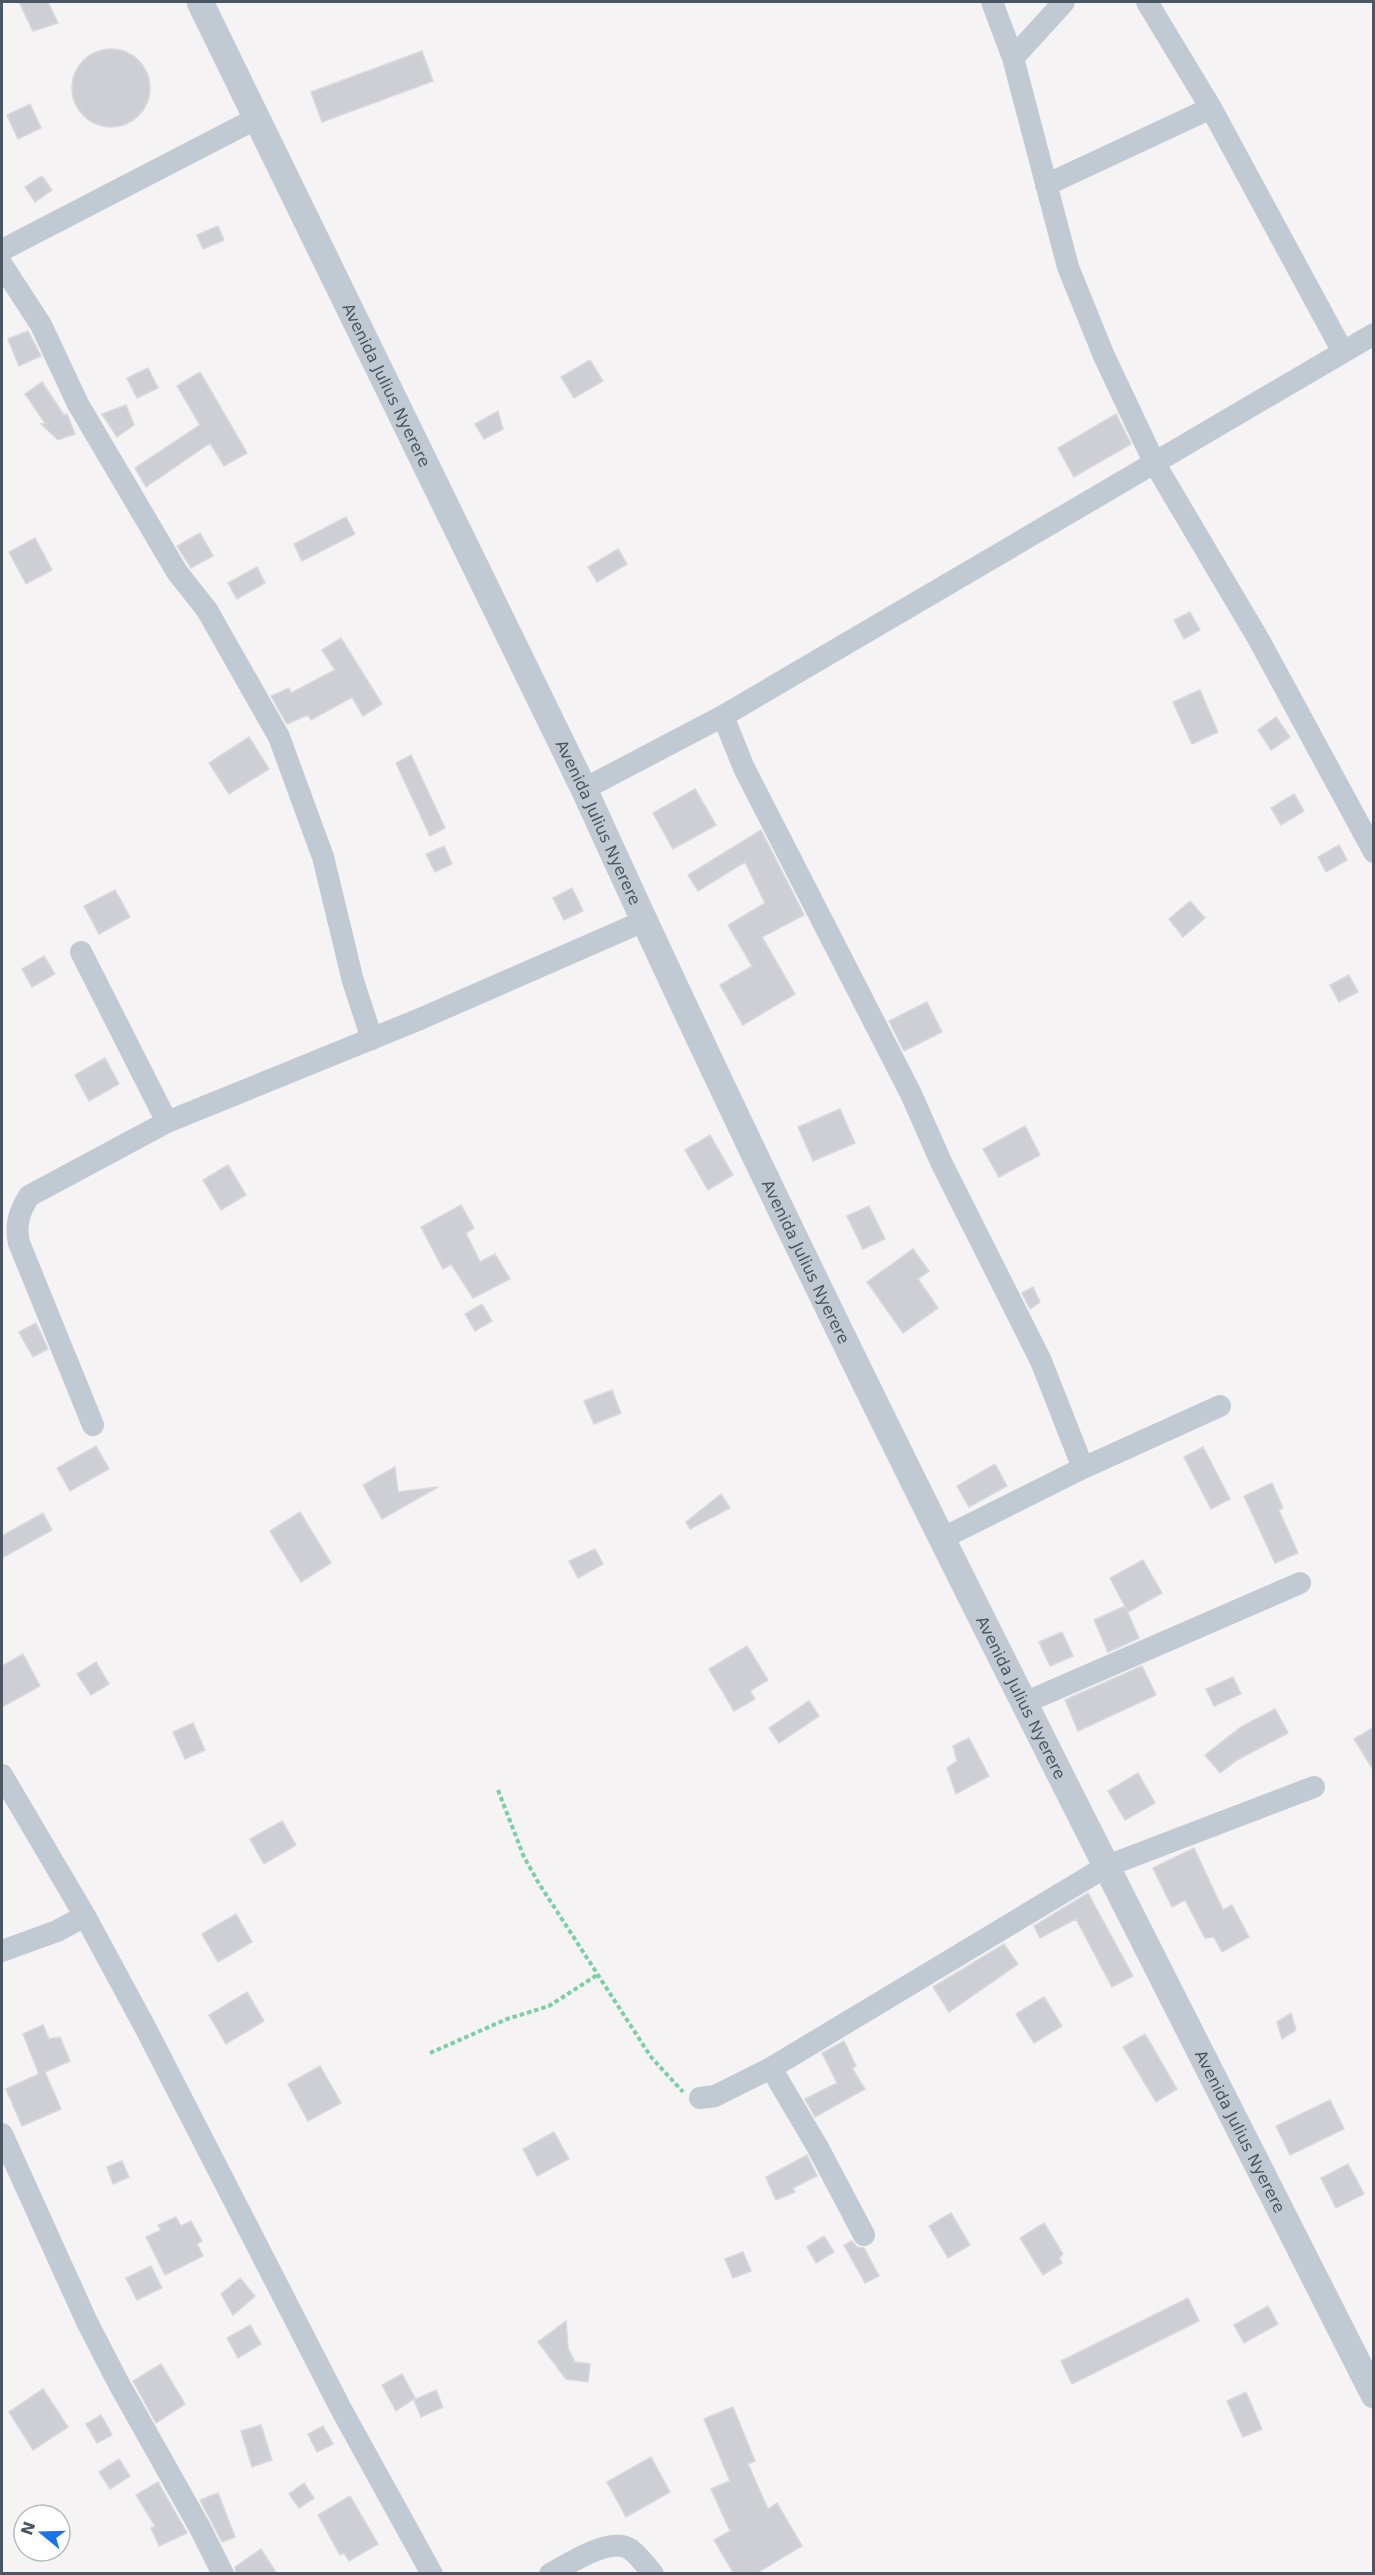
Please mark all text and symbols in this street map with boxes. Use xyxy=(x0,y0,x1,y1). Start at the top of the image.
street label: Avenida Julius Nyerere xyxy=(339,300,435,470)
street label: Avenida Julius Nyerere xyxy=(552,737,645,908)
street label: Avenida Julius Nyerere xyxy=(758,1177,854,1347)
street label: Avenida Julius Nyerere xyxy=(973,1613,1070,1782)
street label: Avenida Julius Nyerere xyxy=(1191,2047,1290,2216)
north arrow xyxy=(12,2503,72,2563)
text: N xyxy=(17,2519,39,2538)

